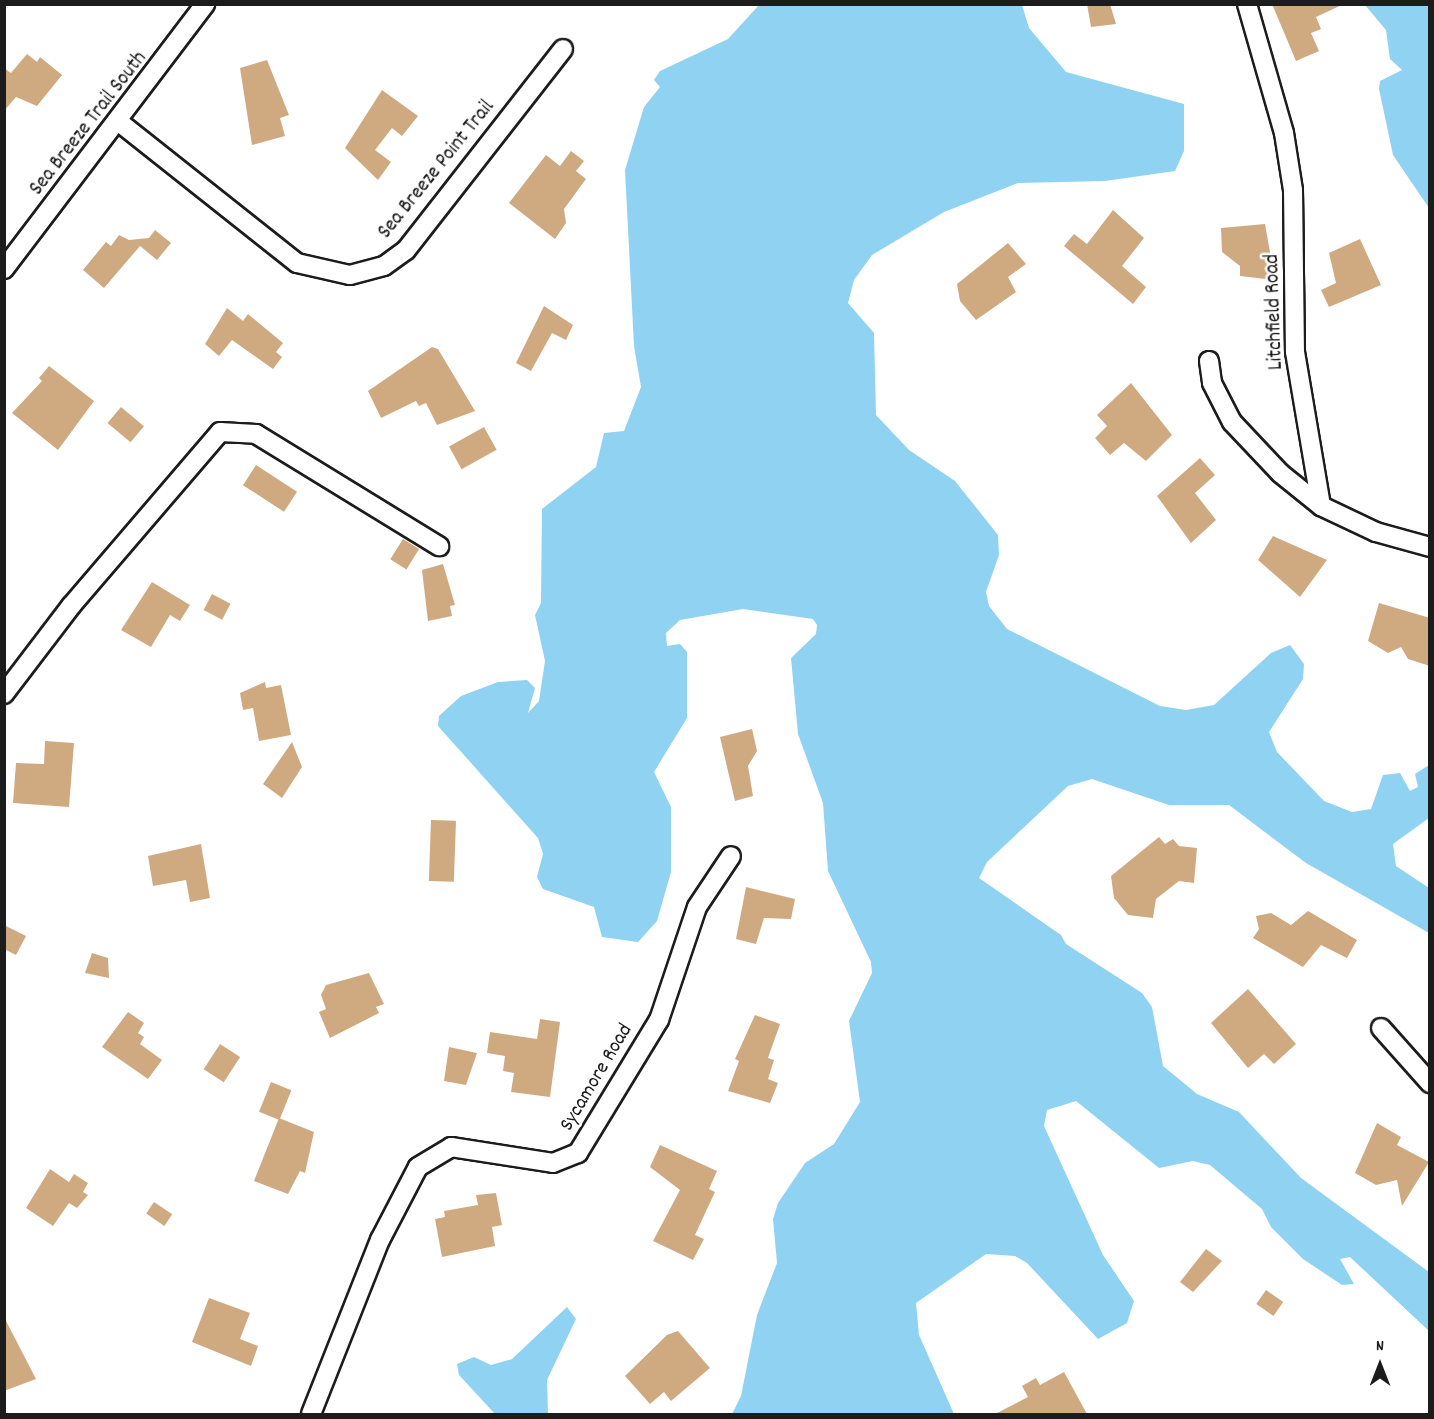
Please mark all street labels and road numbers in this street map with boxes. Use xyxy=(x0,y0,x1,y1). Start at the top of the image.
street label: Sea Breeze Trail South xyxy=(25,47,153,201)
street label: Sea Breeze Point Trail xyxy=(373,96,501,244)
street label: Litchfield Road xyxy=(1260,254,1290,370)
street label: Sycamore Road xyxy=(555,1020,639,1136)

